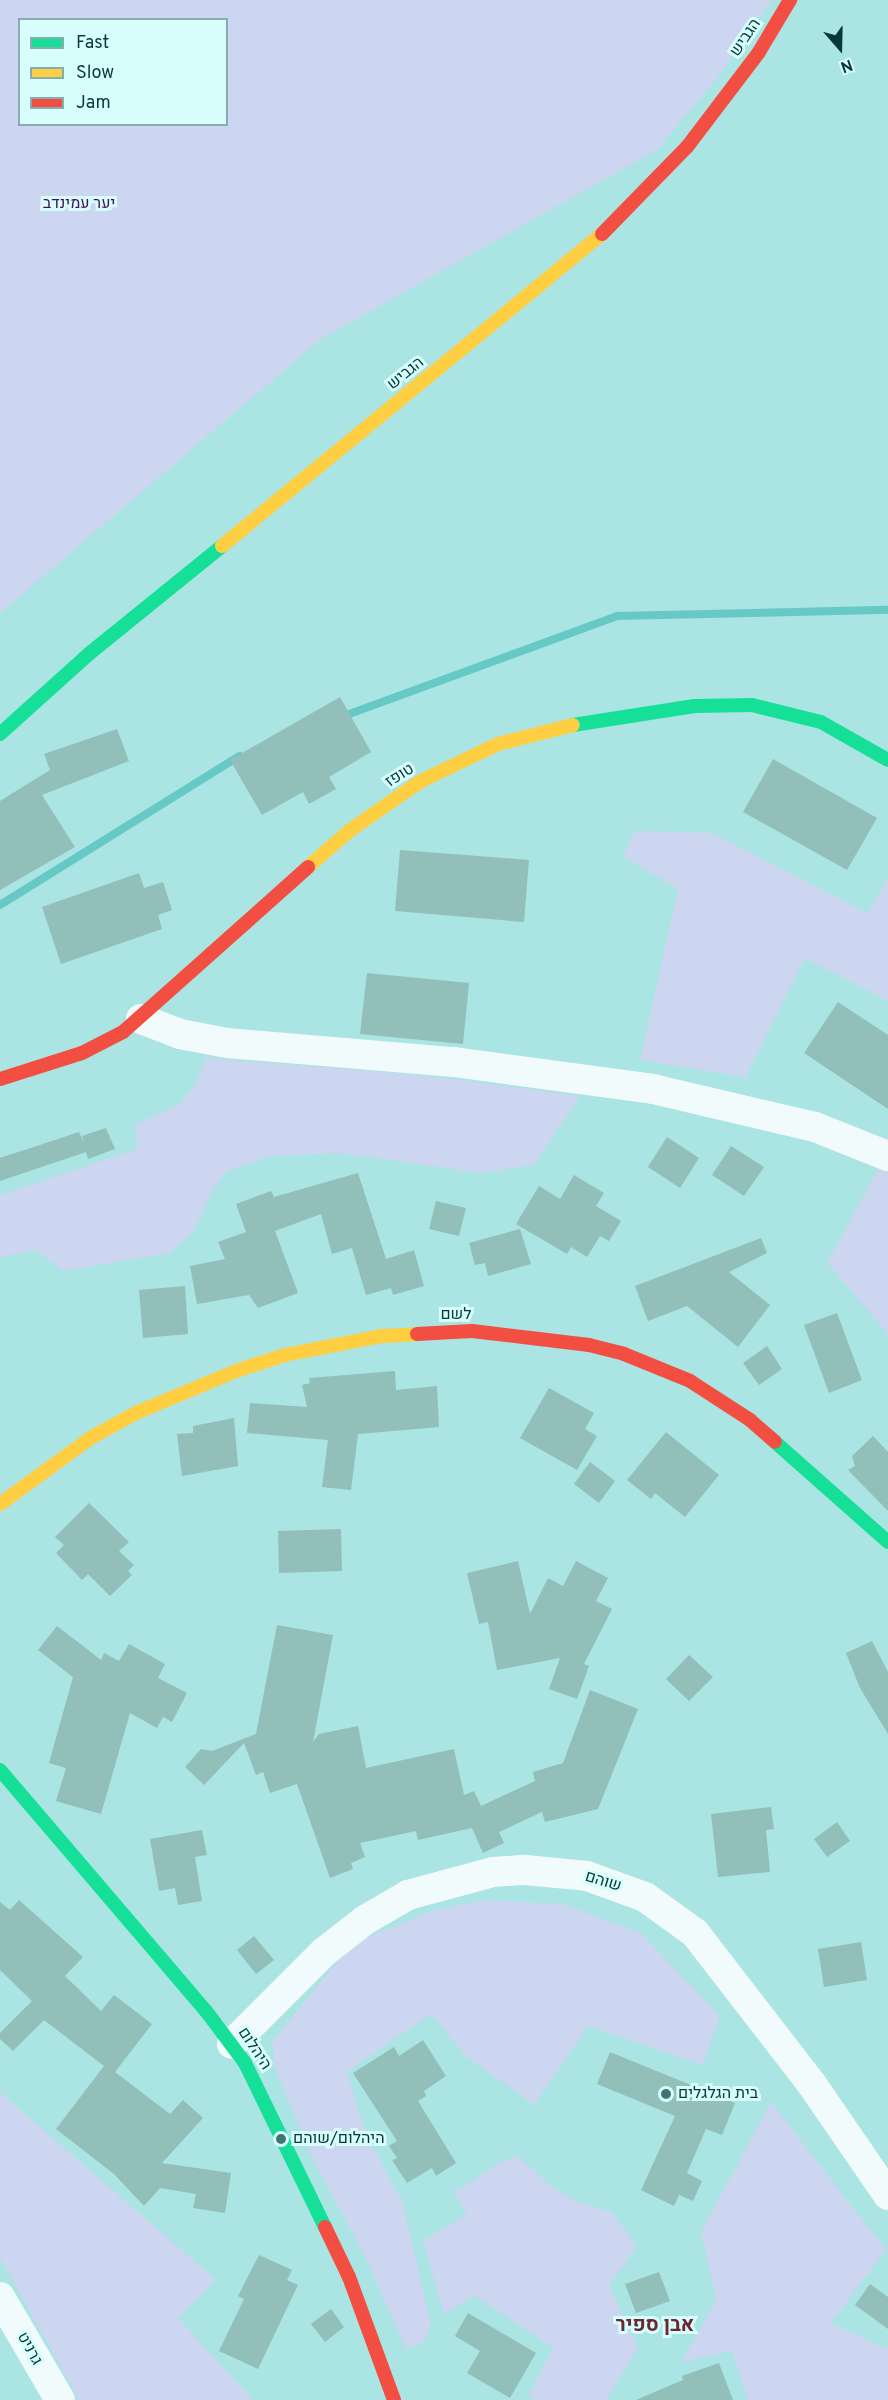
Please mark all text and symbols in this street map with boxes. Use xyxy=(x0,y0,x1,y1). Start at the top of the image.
street label: הגביש xyxy=(726,15,766,61)
legend xyxy=(18,18,228,126)
north arrow xyxy=(810,18,870,78)
text: Fast xyxy=(76,32,109,55)
text: N xyxy=(837,54,855,76)
text: Slow xyxy=(76,62,114,85)
text: Jam xyxy=(76,92,111,115)
park label: יער עמינדב xyxy=(43,194,115,214)
street label: הגביש xyxy=(384,353,428,395)
street label: טופז xyxy=(382,760,418,792)
street label: לשם xyxy=(440,1305,472,1325)
street label: שוהם xyxy=(583,1867,623,1897)
street label: היהלום xyxy=(233,2024,275,2074)
place label: בית הגלגלים xyxy=(678,2084,758,2104)
marker: בית הגלגלים xyxy=(659,2087,673,2101)
place label: היהלום/שוהם xyxy=(293,2129,385,2149)
marker: היהלום/שוהם xyxy=(274,2132,288,2146)
district label: אבן ספיר xyxy=(616,2314,694,2338)
street label: גרניט xyxy=(12,2329,46,2369)

